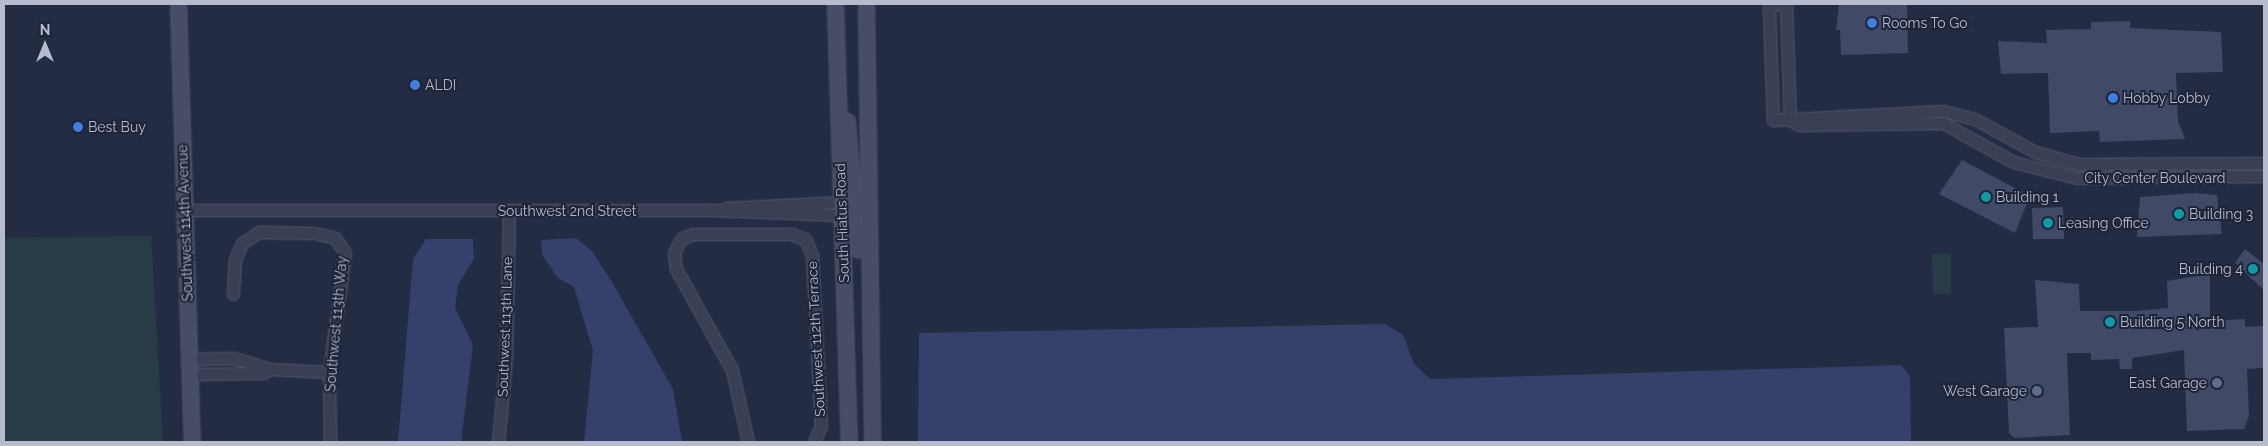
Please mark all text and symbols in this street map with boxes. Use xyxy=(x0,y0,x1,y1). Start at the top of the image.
place label: Rooms To Go xyxy=(1882,15,1968,31)
marker: Rooms To Go xyxy=(1866,17,1878,29)
north arrow xyxy=(20,20,70,70)
text: N xyxy=(40,22,50,38)
place label: ALDI xyxy=(425,77,456,93)
marker: ALDI xyxy=(409,79,421,91)
place label: Hobby Lobby xyxy=(2123,90,2211,106)
marker: Hobby Lobby xyxy=(2107,92,2119,104)
place label: Best Buy xyxy=(88,119,146,135)
marker: Best Buy xyxy=(72,121,84,133)
street label: Southwest 114th Avenue xyxy=(174,144,196,302)
street label: South Hiatus Road xyxy=(832,163,852,283)
street label: City Center Boulevard xyxy=(2084,170,2226,186)
place label: Building 1 xyxy=(1996,189,2059,205)
marker: Building 1 xyxy=(1980,191,1992,203)
street label: Southwest 2nd Street xyxy=(498,203,636,219)
place label: Building 3 xyxy=(2189,206,2253,222)
marker: Building 3 xyxy=(2173,208,2185,220)
place label: Leasing Office xyxy=(2058,215,2149,231)
marker: Leasing Office xyxy=(2042,217,2054,229)
street label: Southwest 113th Way xyxy=(322,255,350,393)
street label: Southwest 113th Lane xyxy=(494,257,516,397)
street label: Southwest 112th Terrace xyxy=(804,260,828,418)
place label: Building 4 xyxy=(2179,261,2243,277)
marker: Building 4 xyxy=(2247,263,2259,275)
place label: Building 5 North xyxy=(2120,314,2225,330)
marker: Building 5 North xyxy=(2104,316,2116,328)
place label: East Garage xyxy=(2129,375,2207,391)
marker: East Garage xyxy=(2211,377,2223,389)
place label: West Garage xyxy=(1943,383,2027,399)
marker: West Garage xyxy=(2031,385,2043,397)

